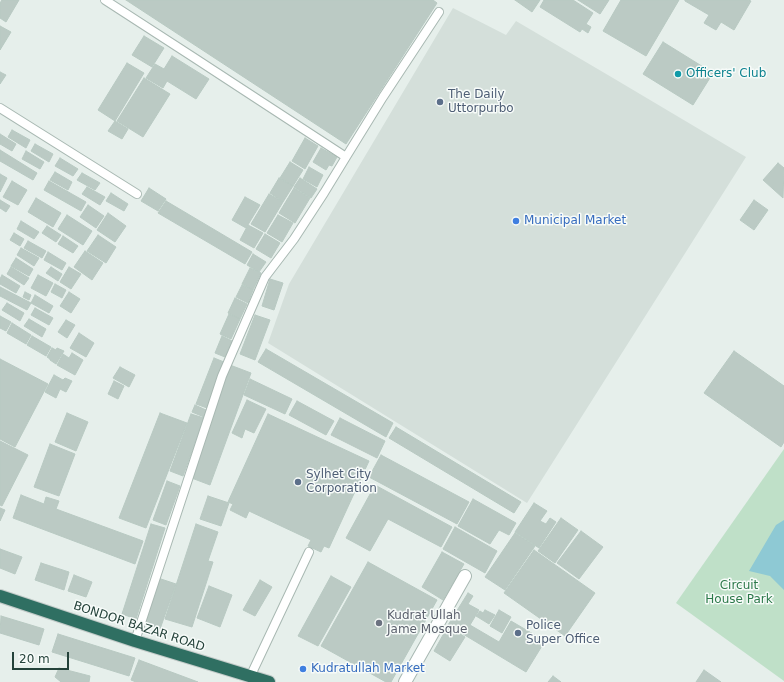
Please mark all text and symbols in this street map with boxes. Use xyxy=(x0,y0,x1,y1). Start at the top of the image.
place label: Officers' Club xyxy=(686,67,766,81)
marker: Officers' Club xyxy=(673,69,683,79)
place label: The Daily Uttorpurbo xyxy=(448,88,514,116)
marker: The Daily Uttorpurbo xyxy=(435,97,445,107)
place label: Municipal Market xyxy=(524,214,626,228)
marker: Municipal Market xyxy=(511,216,521,226)
place label: Sylhet City Corporation xyxy=(306,468,377,496)
marker: Sylhet City Corporation xyxy=(293,477,303,487)
park label: Circuit House Park xyxy=(705,579,773,607)
street label: BONDOR BAZAR ROAD xyxy=(71,599,207,655)
place label: Kudrat Ullah Jame Mosque xyxy=(387,609,467,637)
marker: Kudrat Ullah Jame Mosque xyxy=(374,618,384,628)
place label: Police Super Office xyxy=(526,619,600,647)
marker: Police Super Office xyxy=(513,628,523,638)
scale bar xyxy=(14,644,71,670)
text: 20 m xyxy=(19,652,50,666)
place label: Kudratullah Market xyxy=(311,662,425,676)
marker: Kudratullah Market xyxy=(298,664,308,674)

